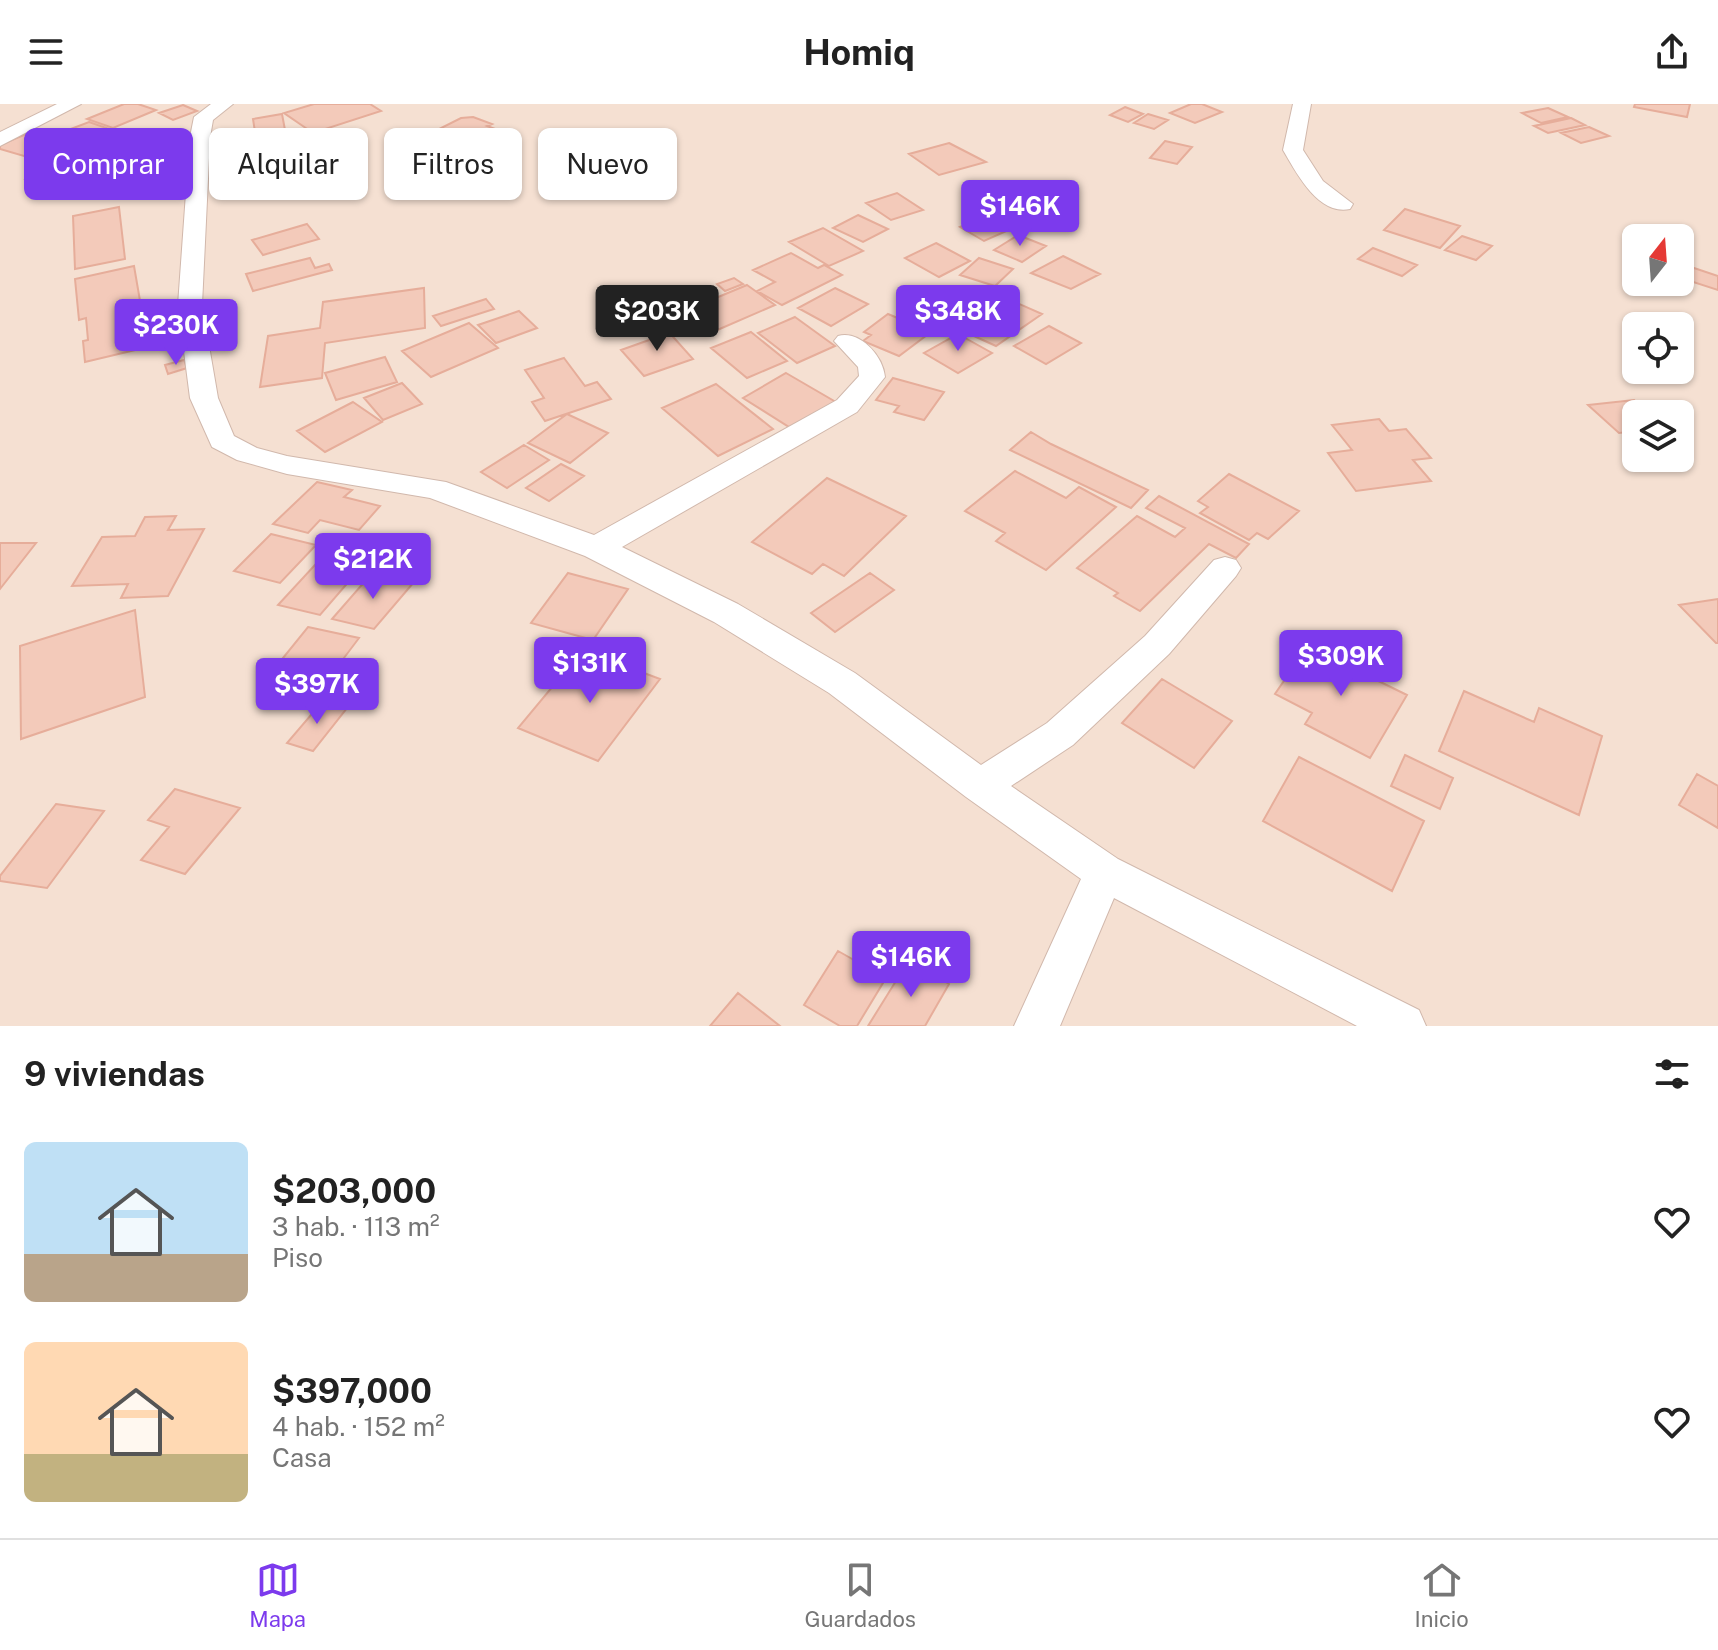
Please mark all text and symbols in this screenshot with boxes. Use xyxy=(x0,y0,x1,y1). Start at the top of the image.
icon: menu xyxy=(24,30,68,74)
icon: share xyxy=(1650,30,1694,74)
text: Homiq xyxy=(803,31,915,73)
chip: Comprar xyxy=(24,128,193,200)
chip: Alquilar xyxy=(209,128,368,200)
chip: Filtros xyxy=(384,128,522,200)
chip: Nuevo xyxy=(538,128,677,200)
pin: $146K xyxy=(964,180,1076,248)
text: $146K xyxy=(979,190,1061,221)
north arrow xyxy=(1622,224,1694,296)
map controls xyxy=(1622,224,1694,472)
pin: $203K xyxy=(601,285,713,353)
pin: $348K xyxy=(902,285,1014,353)
text: $203K xyxy=(614,295,700,326)
text: $348K xyxy=(914,295,1002,326)
pin: $230K xyxy=(120,299,232,367)
text: $230K xyxy=(133,309,219,340)
button: locate xyxy=(1622,312,1694,384)
button: layers xyxy=(1622,400,1694,472)
pin: $212K xyxy=(317,533,429,601)
text: $212K xyxy=(333,543,413,574)
pin: $309K xyxy=(1285,630,1397,698)
pin: $131K xyxy=(534,637,646,705)
text: $309K xyxy=(1297,640,1385,671)
text: $131K xyxy=(552,647,628,678)
pin: $397K xyxy=(261,658,373,726)
text: $397K xyxy=(274,668,360,699)
pin: $146K xyxy=(855,931,967,999)
text: $146K xyxy=(870,941,952,972)
icon: filters xyxy=(1650,1052,1694,1096)
text: 9 viviendas xyxy=(24,1054,205,1094)
text: $203,000 xyxy=(272,1171,436,1211)
icon: home xyxy=(88,1174,184,1270)
icon: heart xyxy=(1650,1200,1694,1244)
text: 3 hab. · 113 m² xyxy=(272,1211,440,1242)
text: Piso xyxy=(272,1242,323,1273)
text: $397,000 xyxy=(272,1371,432,1411)
icon: home xyxy=(88,1374,184,1470)
icon: heart xyxy=(1650,1400,1694,1444)
text: 4 hab. · 152 m² xyxy=(272,1411,445,1442)
text: Casa xyxy=(272,1442,332,1473)
tab: Mapa xyxy=(249,1558,306,1632)
tab: Guardados xyxy=(805,1558,916,1632)
tab: Inicio xyxy=(1415,1558,1469,1632)

